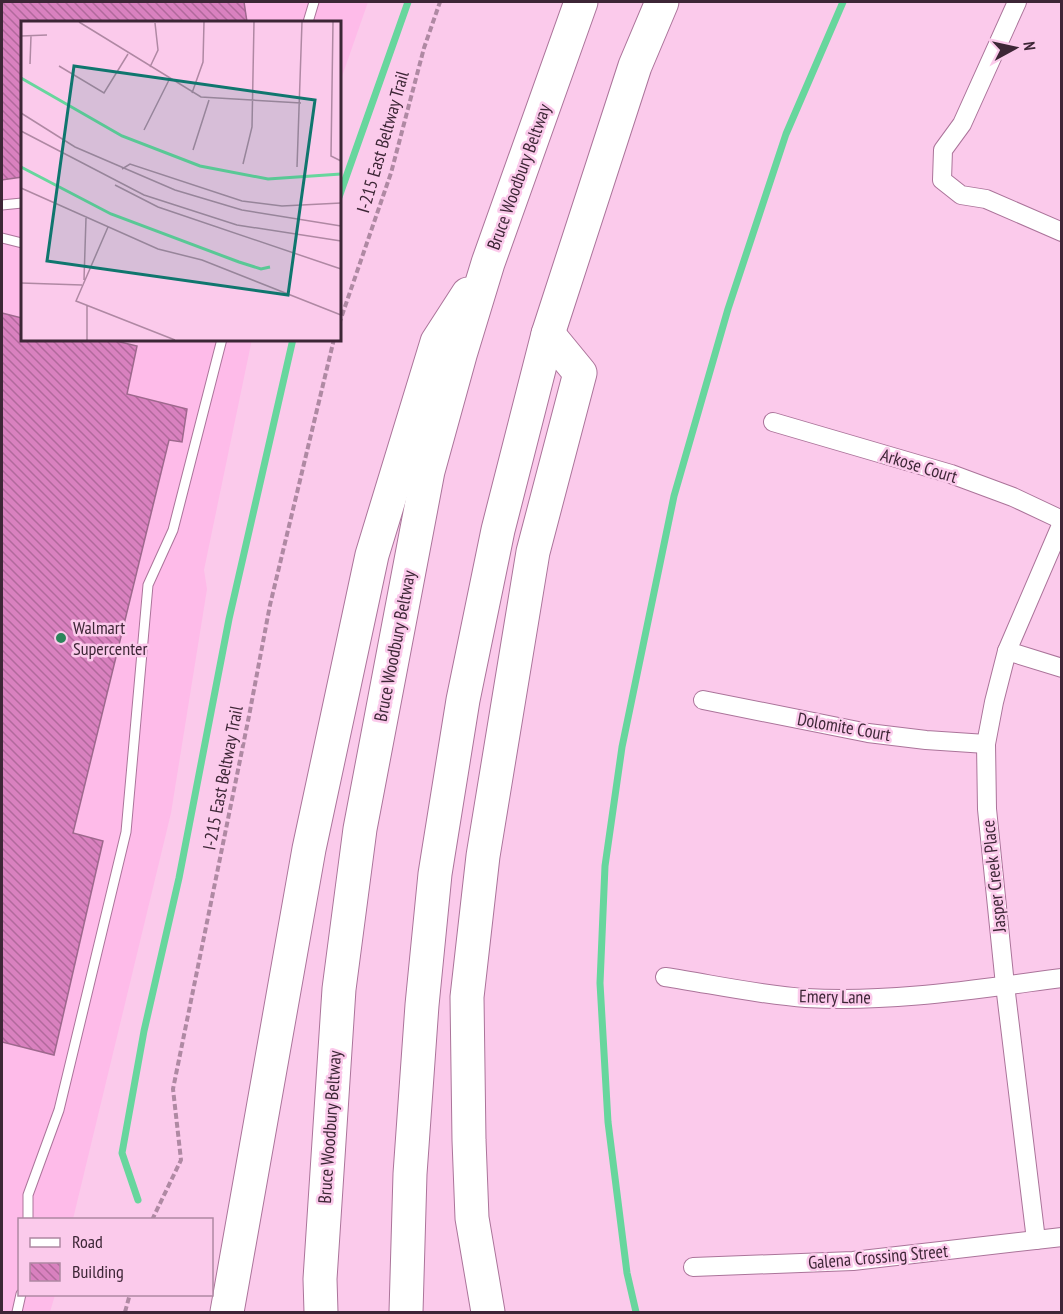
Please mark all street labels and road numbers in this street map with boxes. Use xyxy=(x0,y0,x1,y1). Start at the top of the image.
street label: I-215 East Beltway Trail xyxy=(351,67,414,215)
street label: Bruce Woodbury Beltway xyxy=(482,101,556,253)
street label: Arkose Court xyxy=(878,443,960,488)
street label: Bruce Woodbury Beltway xyxy=(369,568,420,723)
street label: I-215 East Beltway Trail xyxy=(197,703,248,852)
street label: Dolomite Court xyxy=(796,707,893,746)
street label: Jasper Creek Place xyxy=(976,819,1011,934)
street label: Emery Lane xyxy=(799,984,871,1009)
street label: Bruce Woodbury Beltway xyxy=(313,1049,346,1204)
street label: Galena Crossing Street xyxy=(807,1239,949,1274)

